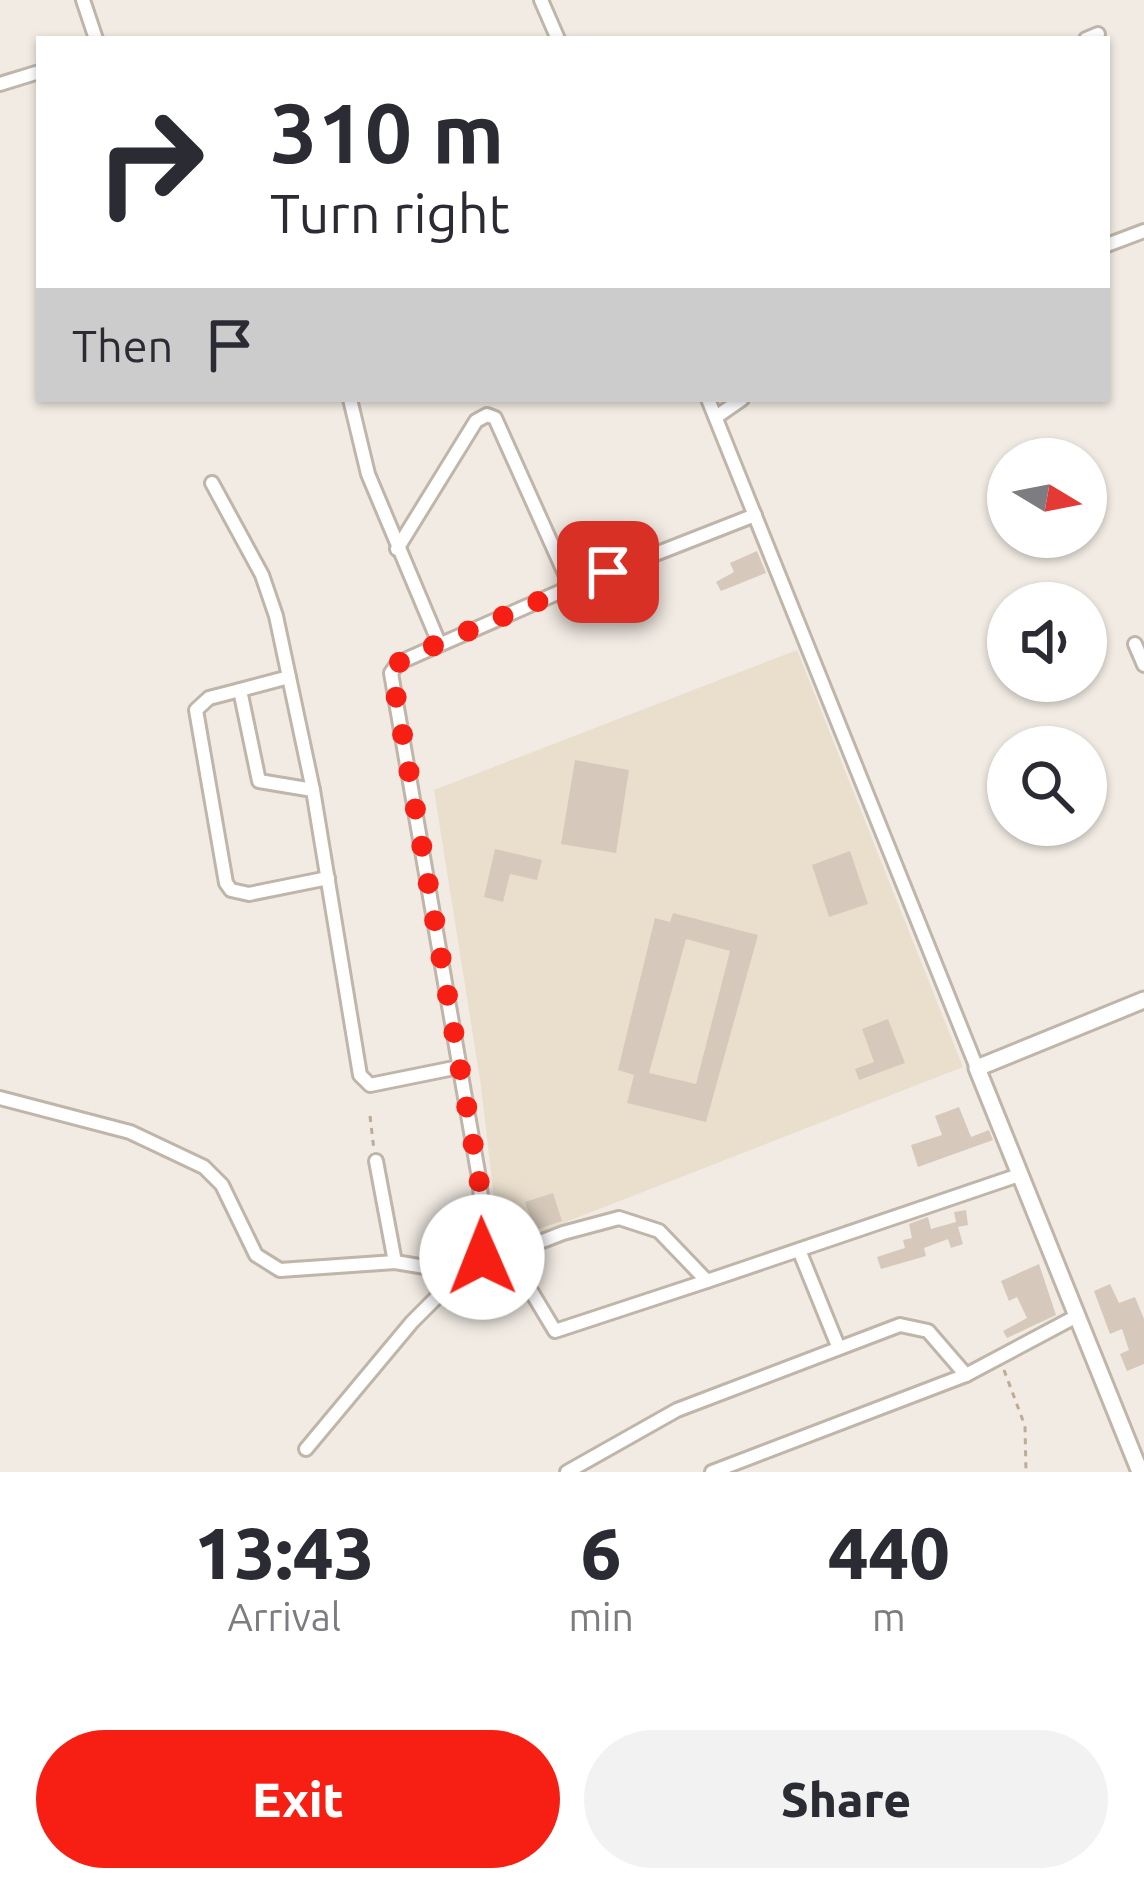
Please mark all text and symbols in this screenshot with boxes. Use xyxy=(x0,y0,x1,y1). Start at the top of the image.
icon: right xyxy=(72,84,228,240)
text: 310 m xyxy=(270,85,504,179)
text: Turn right xyxy=(270,183,510,243)
icon: arrive xyxy=(197,312,263,378)
text: Then xyxy=(72,320,173,371)
north arrow xyxy=(987,438,1107,558)
map controls xyxy=(987,438,1107,846)
pin xyxy=(557,521,659,623)
icon: arrive xyxy=(575,539,641,605)
button: sound xyxy=(987,582,1107,702)
button: search xyxy=(987,726,1107,846)
position arrow xyxy=(419,1194,545,1320)
text: 13:43 xyxy=(194,1512,374,1593)
text: 6 xyxy=(581,1512,621,1593)
text: 440 xyxy=(828,1512,950,1593)
text: Arrival xyxy=(227,1595,341,1638)
text: min xyxy=(568,1595,634,1638)
text: m xyxy=(872,1595,906,1638)
button: Exit xyxy=(36,1730,560,1868)
button: Share xyxy=(584,1730,1108,1868)

